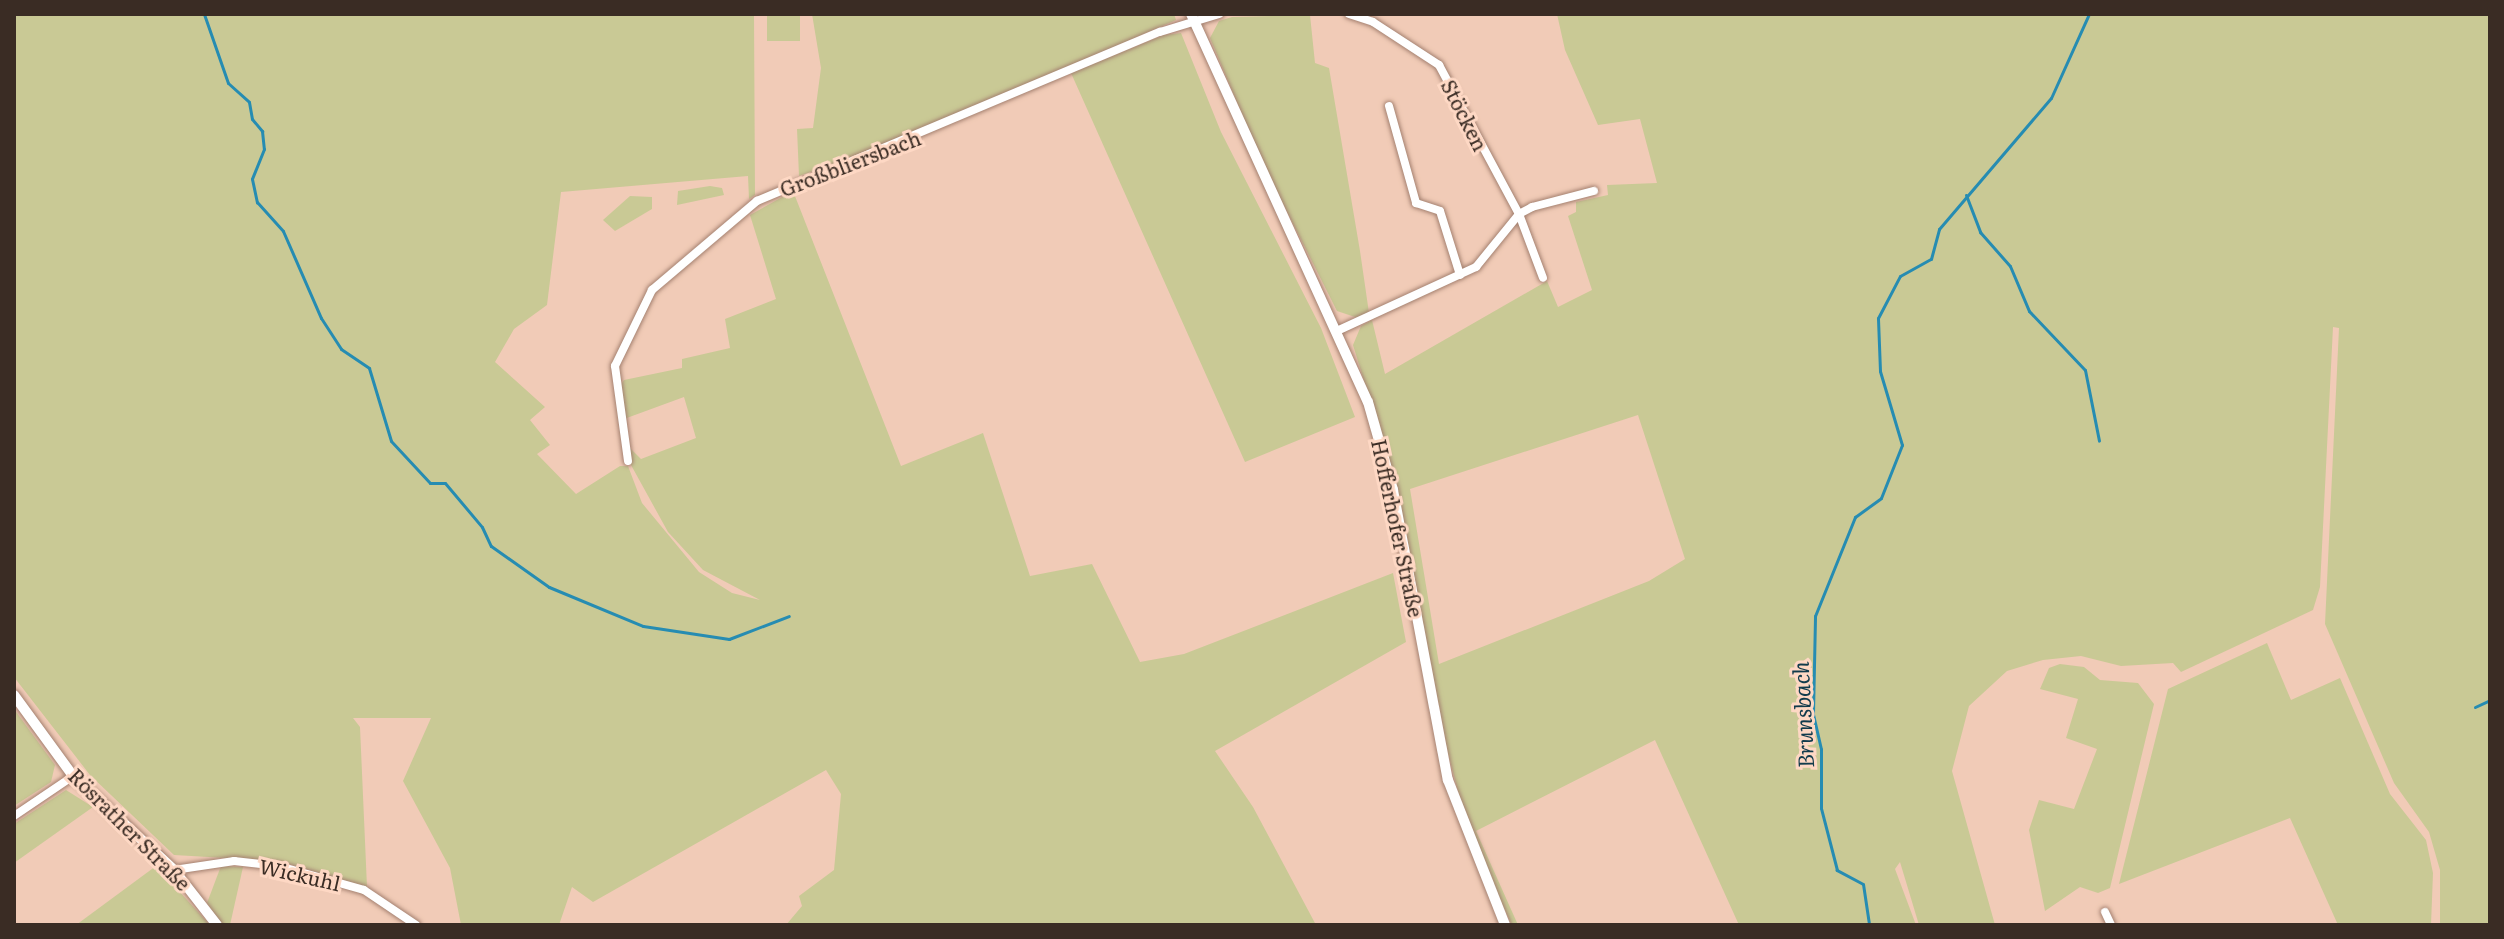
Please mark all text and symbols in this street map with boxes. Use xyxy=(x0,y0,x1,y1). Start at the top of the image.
street label: Stöcken xyxy=(1437,75,1493,155)
street label: Großbliersbach xyxy=(776,125,924,201)
street label: Hofferhofer Straße xyxy=(1367,437,1429,619)
water label: Brunsbach xyxy=(1786,661,1818,769)
street label: Rösrather Straße xyxy=(64,763,196,895)
street label: Wickuhl xyxy=(257,853,343,895)

